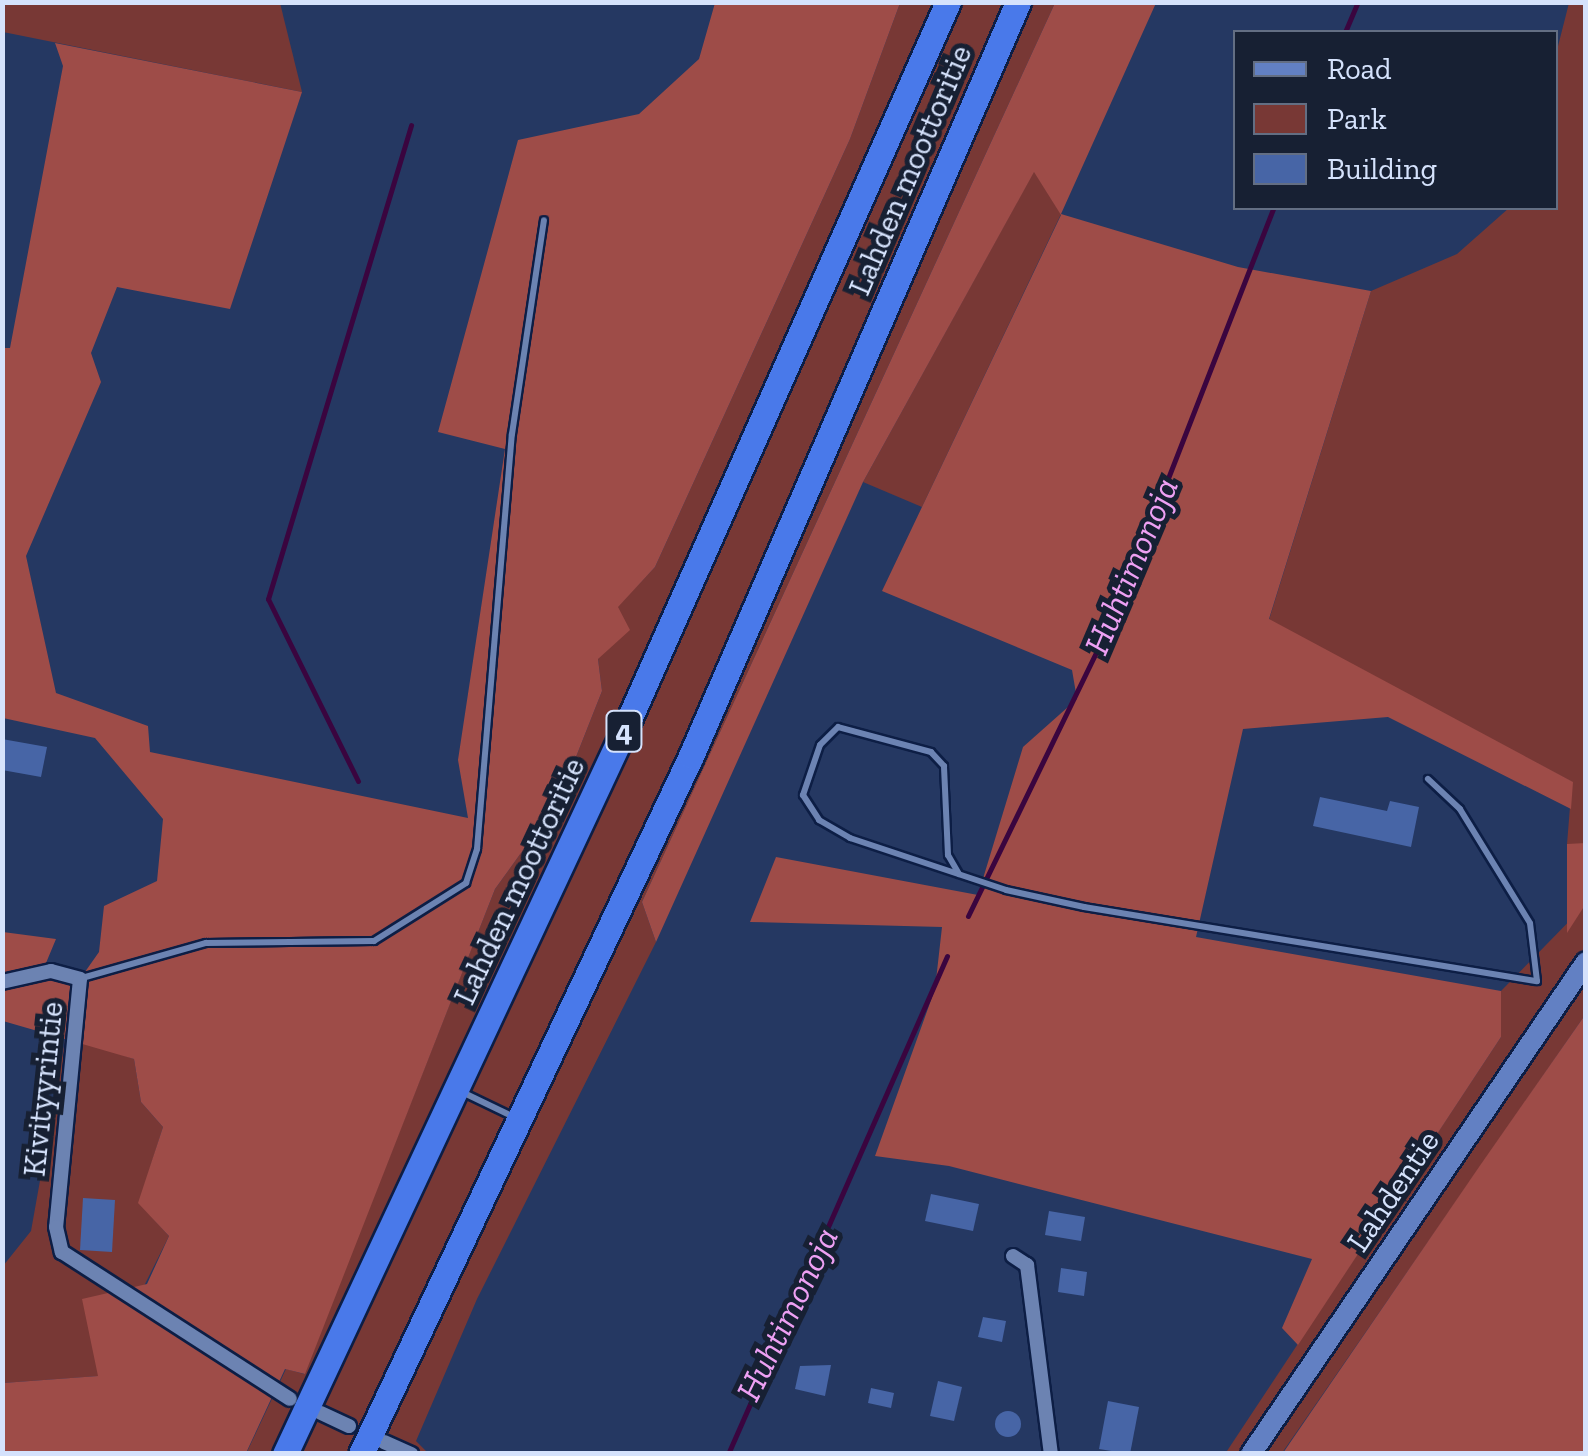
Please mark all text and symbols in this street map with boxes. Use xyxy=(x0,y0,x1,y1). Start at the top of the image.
legend xyxy=(1233,30,1558,210)
street label: Lahden moottoritie xyxy=(840,39,980,301)
text: Road xyxy=(1327,51,1392,87)
text: Park xyxy=(1327,101,1387,137)
text: Building xyxy=(1327,151,1437,187)
water label: Huhtimonoja xyxy=(1075,471,1187,661)
road number: 4 xyxy=(604,706,644,756)
street label: Lahden moottoritie xyxy=(445,751,593,1011)
street label: Kivityyrintie xyxy=(15,1000,71,1178)
street label: Lahdentie xyxy=(1339,1123,1447,1259)
water label: Huhtimonoja xyxy=(727,1220,847,1408)

